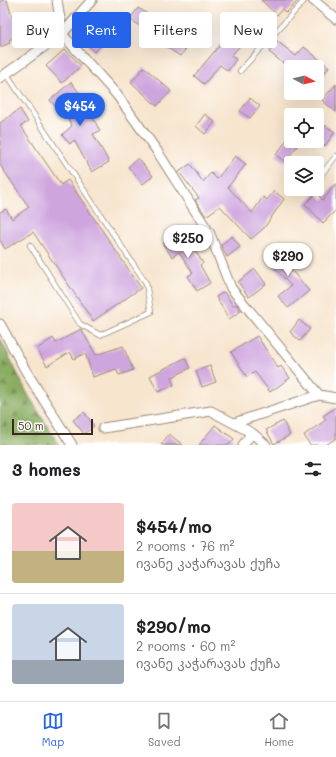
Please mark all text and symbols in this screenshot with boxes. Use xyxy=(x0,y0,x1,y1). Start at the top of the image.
chip: Buy xyxy=(12,12,64,48)
chip: Rent xyxy=(72,12,131,48)
chip: Filters xyxy=(139,12,212,48)
chip: New xyxy=(220,12,277,48)
north arrow xyxy=(284,60,324,100)
map controls xyxy=(284,60,324,196)
pin: $454 xyxy=(56,93,104,127)
text: $454 xyxy=(64,97,96,114)
button: locate xyxy=(284,108,324,148)
button: layers xyxy=(284,156,324,196)
pin: $250 xyxy=(164,225,212,259)
text: $250 xyxy=(172,229,204,246)
pin: $290 xyxy=(264,243,312,277)
text: $290 xyxy=(272,247,304,264)
scale bar xyxy=(12,417,93,436)
text: 50 m xyxy=(18,418,44,433)
text: 3 homes xyxy=(12,458,81,480)
icon: filters xyxy=(302,458,324,480)
text: $454/mo xyxy=(136,515,212,537)
icon: home xyxy=(44,519,92,567)
text: 2 rooms · 76 m² xyxy=(136,537,235,554)
text: ივანე კაჭარავას ქუჩა xyxy=(136,554,280,571)
text: $290/mo xyxy=(136,615,211,637)
icon: home xyxy=(44,620,92,668)
text: 2 rooms · 60 m² xyxy=(136,637,235,654)
text: ივანე კაჭარავას ქუჩა xyxy=(136,654,280,671)
tab: Map xyxy=(42,710,64,749)
tab: Saved xyxy=(148,710,181,749)
tab: Home xyxy=(264,710,294,749)

